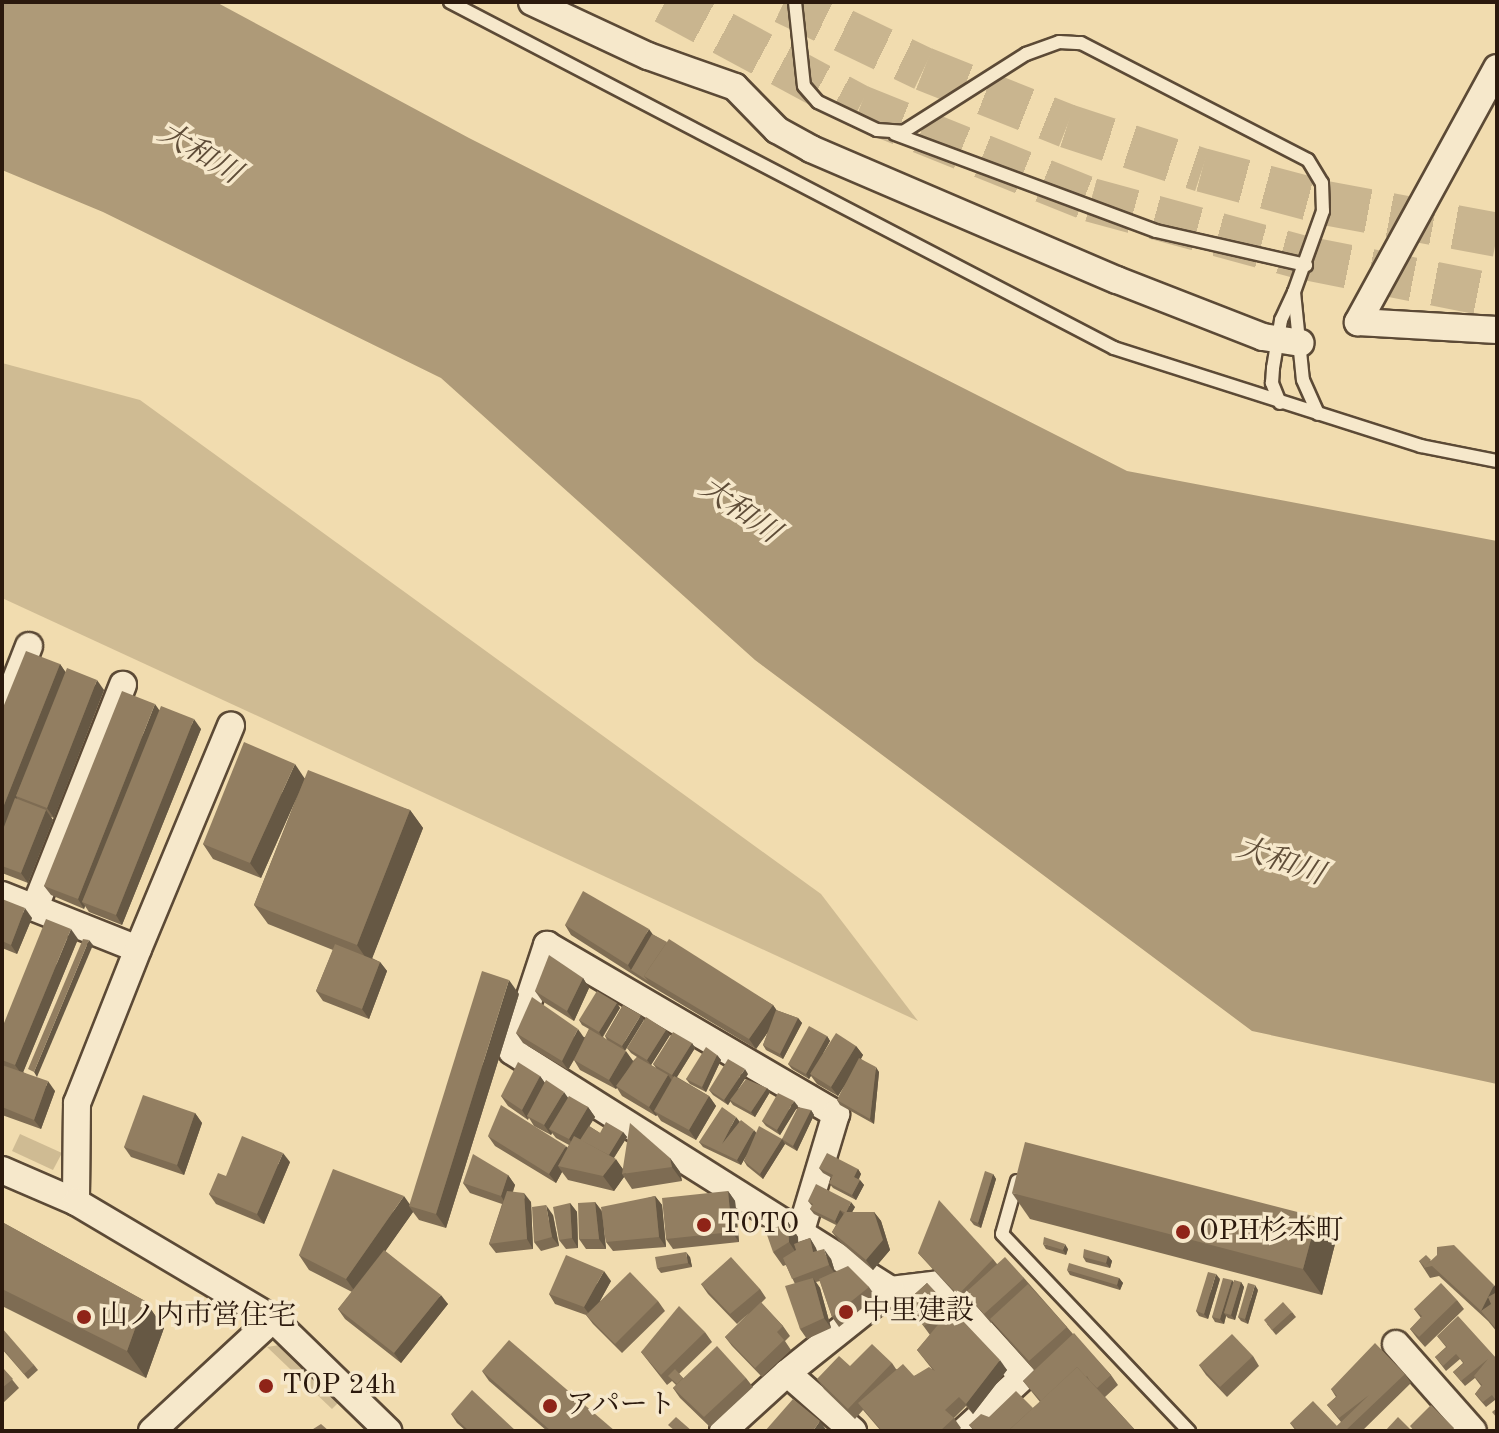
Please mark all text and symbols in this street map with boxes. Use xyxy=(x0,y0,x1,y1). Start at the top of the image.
water label: 大和川 xyxy=(151,115,247,193)
water label: 大和川 xyxy=(692,470,786,552)
water label: 大和川 xyxy=(1232,830,1328,894)
place label: TOTO xyxy=(720,1208,799,1242)
place label: OPH杉本町 xyxy=(1199,1215,1344,1249)
marker: TOTO xyxy=(695,1216,713,1234)
marker: OPH杉本町 xyxy=(1174,1223,1192,1241)
place label: 中里建設 xyxy=(862,1295,974,1329)
place label: 山ノ内市営住宅 xyxy=(100,1300,296,1334)
marker: 中里建設 xyxy=(837,1303,855,1321)
marker: 山ノ内市営住宅 xyxy=(75,1308,93,1326)
place label: TOP 24h xyxy=(282,1369,396,1403)
marker: TOP 24h xyxy=(257,1377,275,1395)
place label: アパート xyxy=(566,1389,678,1423)
marker: アパート xyxy=(541,1397,559,1415)

